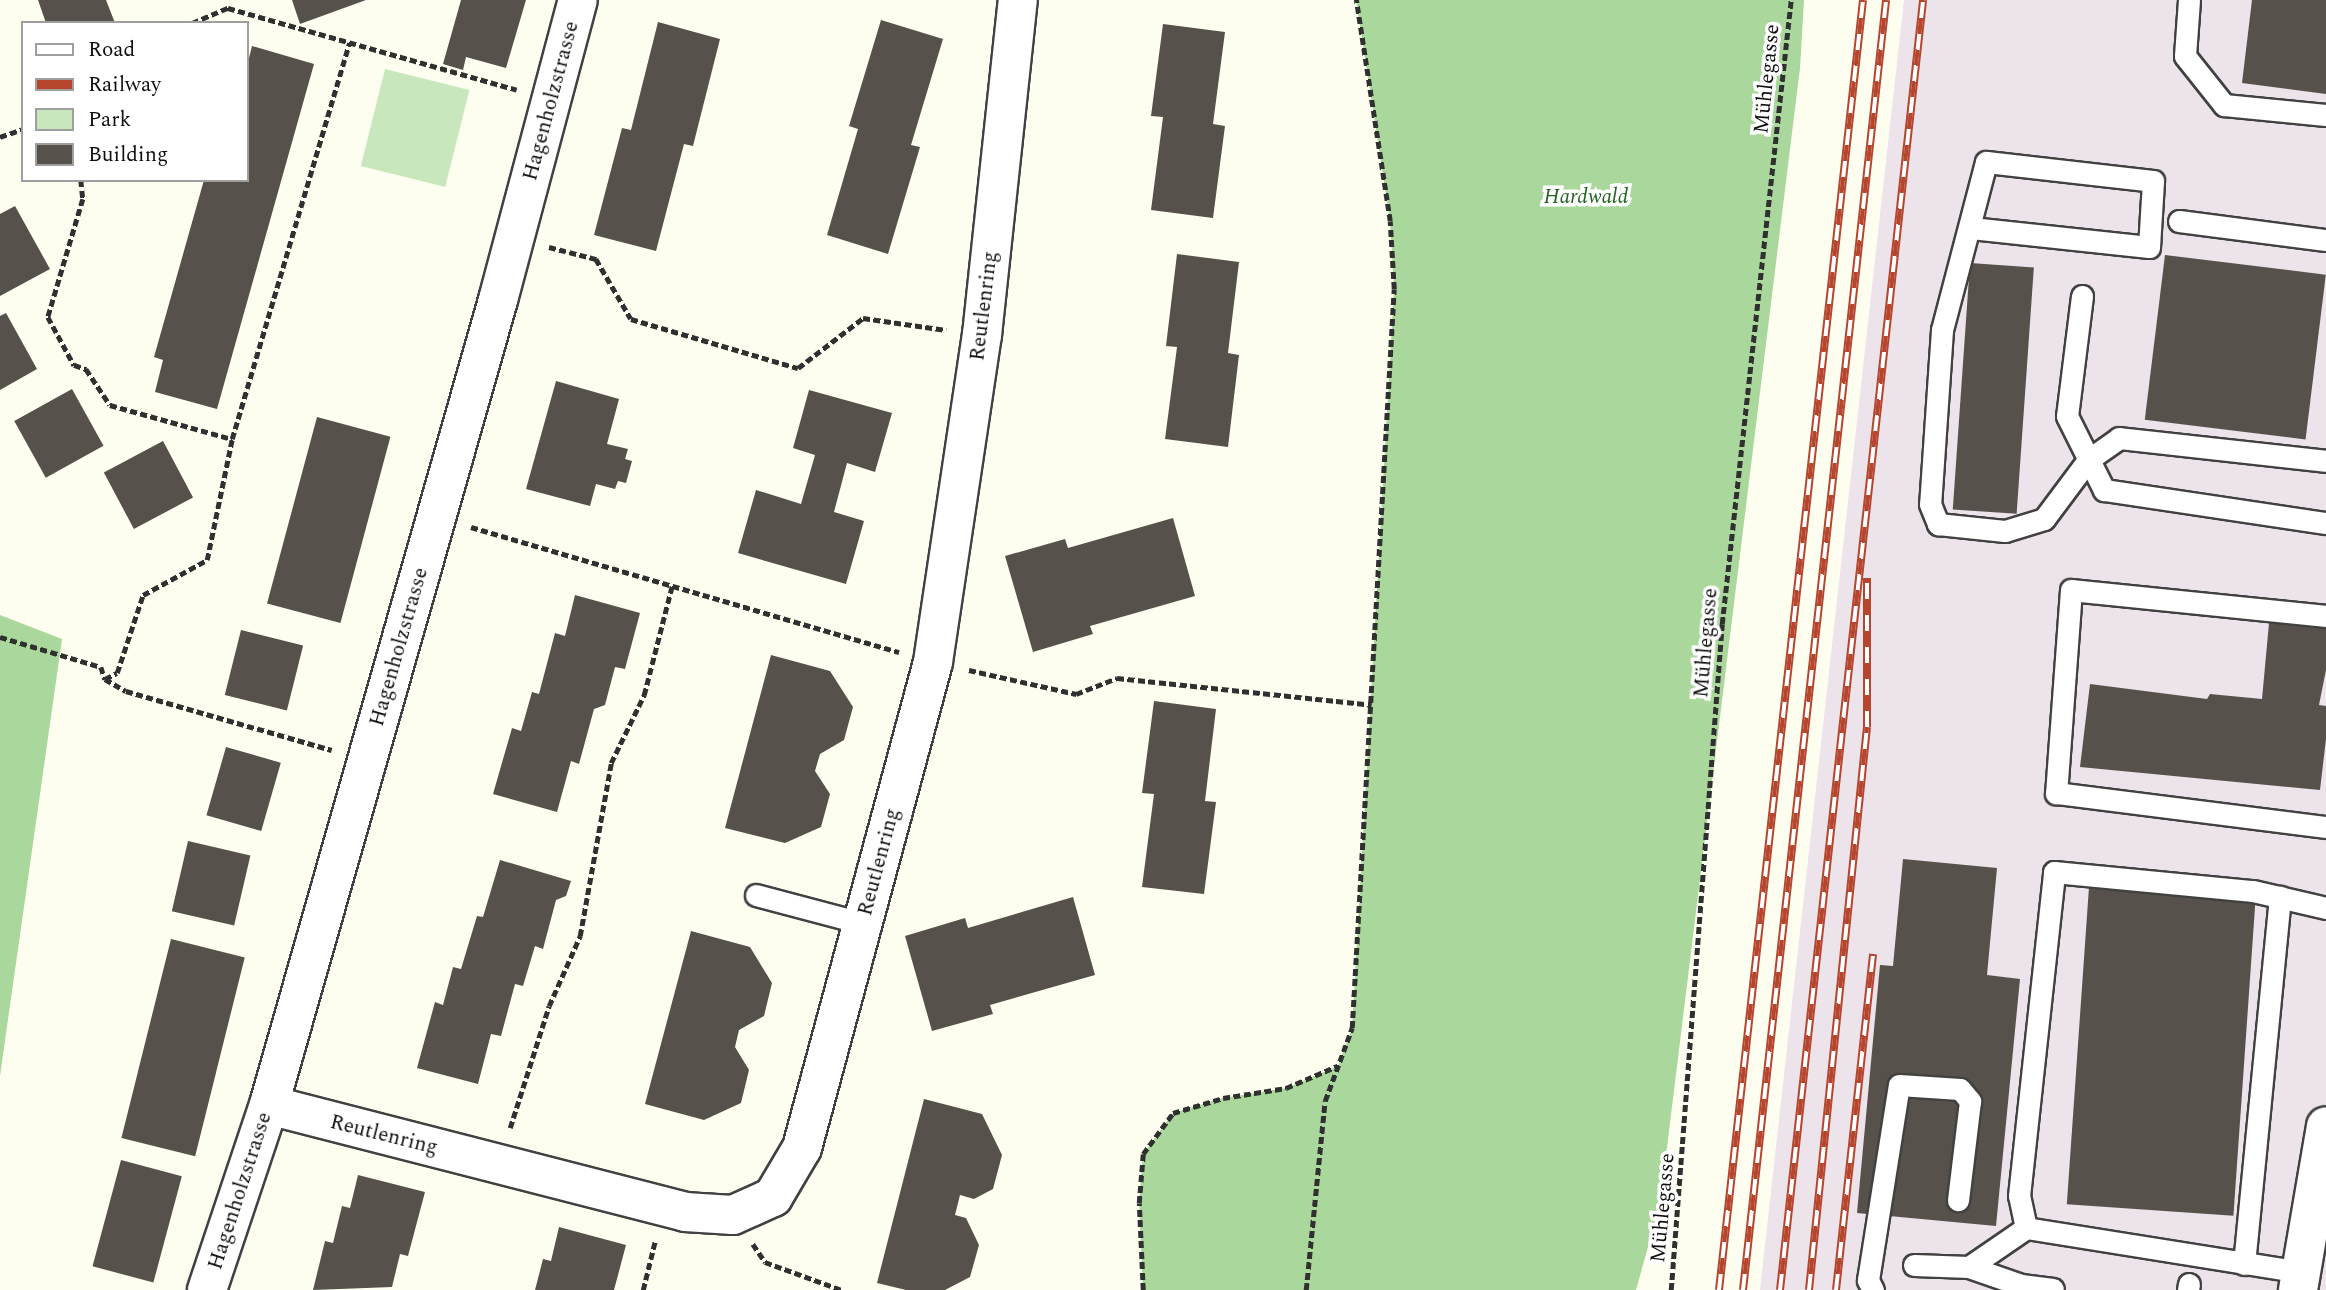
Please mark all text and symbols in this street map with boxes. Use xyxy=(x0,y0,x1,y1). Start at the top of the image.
street label: Hagenholzstrasse xyxy=(518,18,584,184)
legend xyxy=(21,21,248,182)
street label: Mühlegasse xyxy=(1749,23,1785,135)
text: Road xyxy=(88,34,135,66)
text: Railway xyxy=(88,69,161,101)
text: Park xyxy=(88,104,131,136)
text: Building xyxy=(88,139,168,171)
park label: Hardwald xyxy=(1544,184,1628,210)
street label: Reutlenring xyxy=(965,250,1003,362)
street label: Hagenholzstrasse xyxy=(364,565,434,729)
street label: Mühlegasse xyxy=(1689,587,1723,699)
street label: Reutlenring xyxy=(853,805,905,919)
street label: Hagenholzstrasse xyxy=(203,1109,277,1273)
street label: Reutlenring xyxy=(327,1109,441,1161)
street label: Mühlegasse xyxy=(1646,1152,1680,1264)

